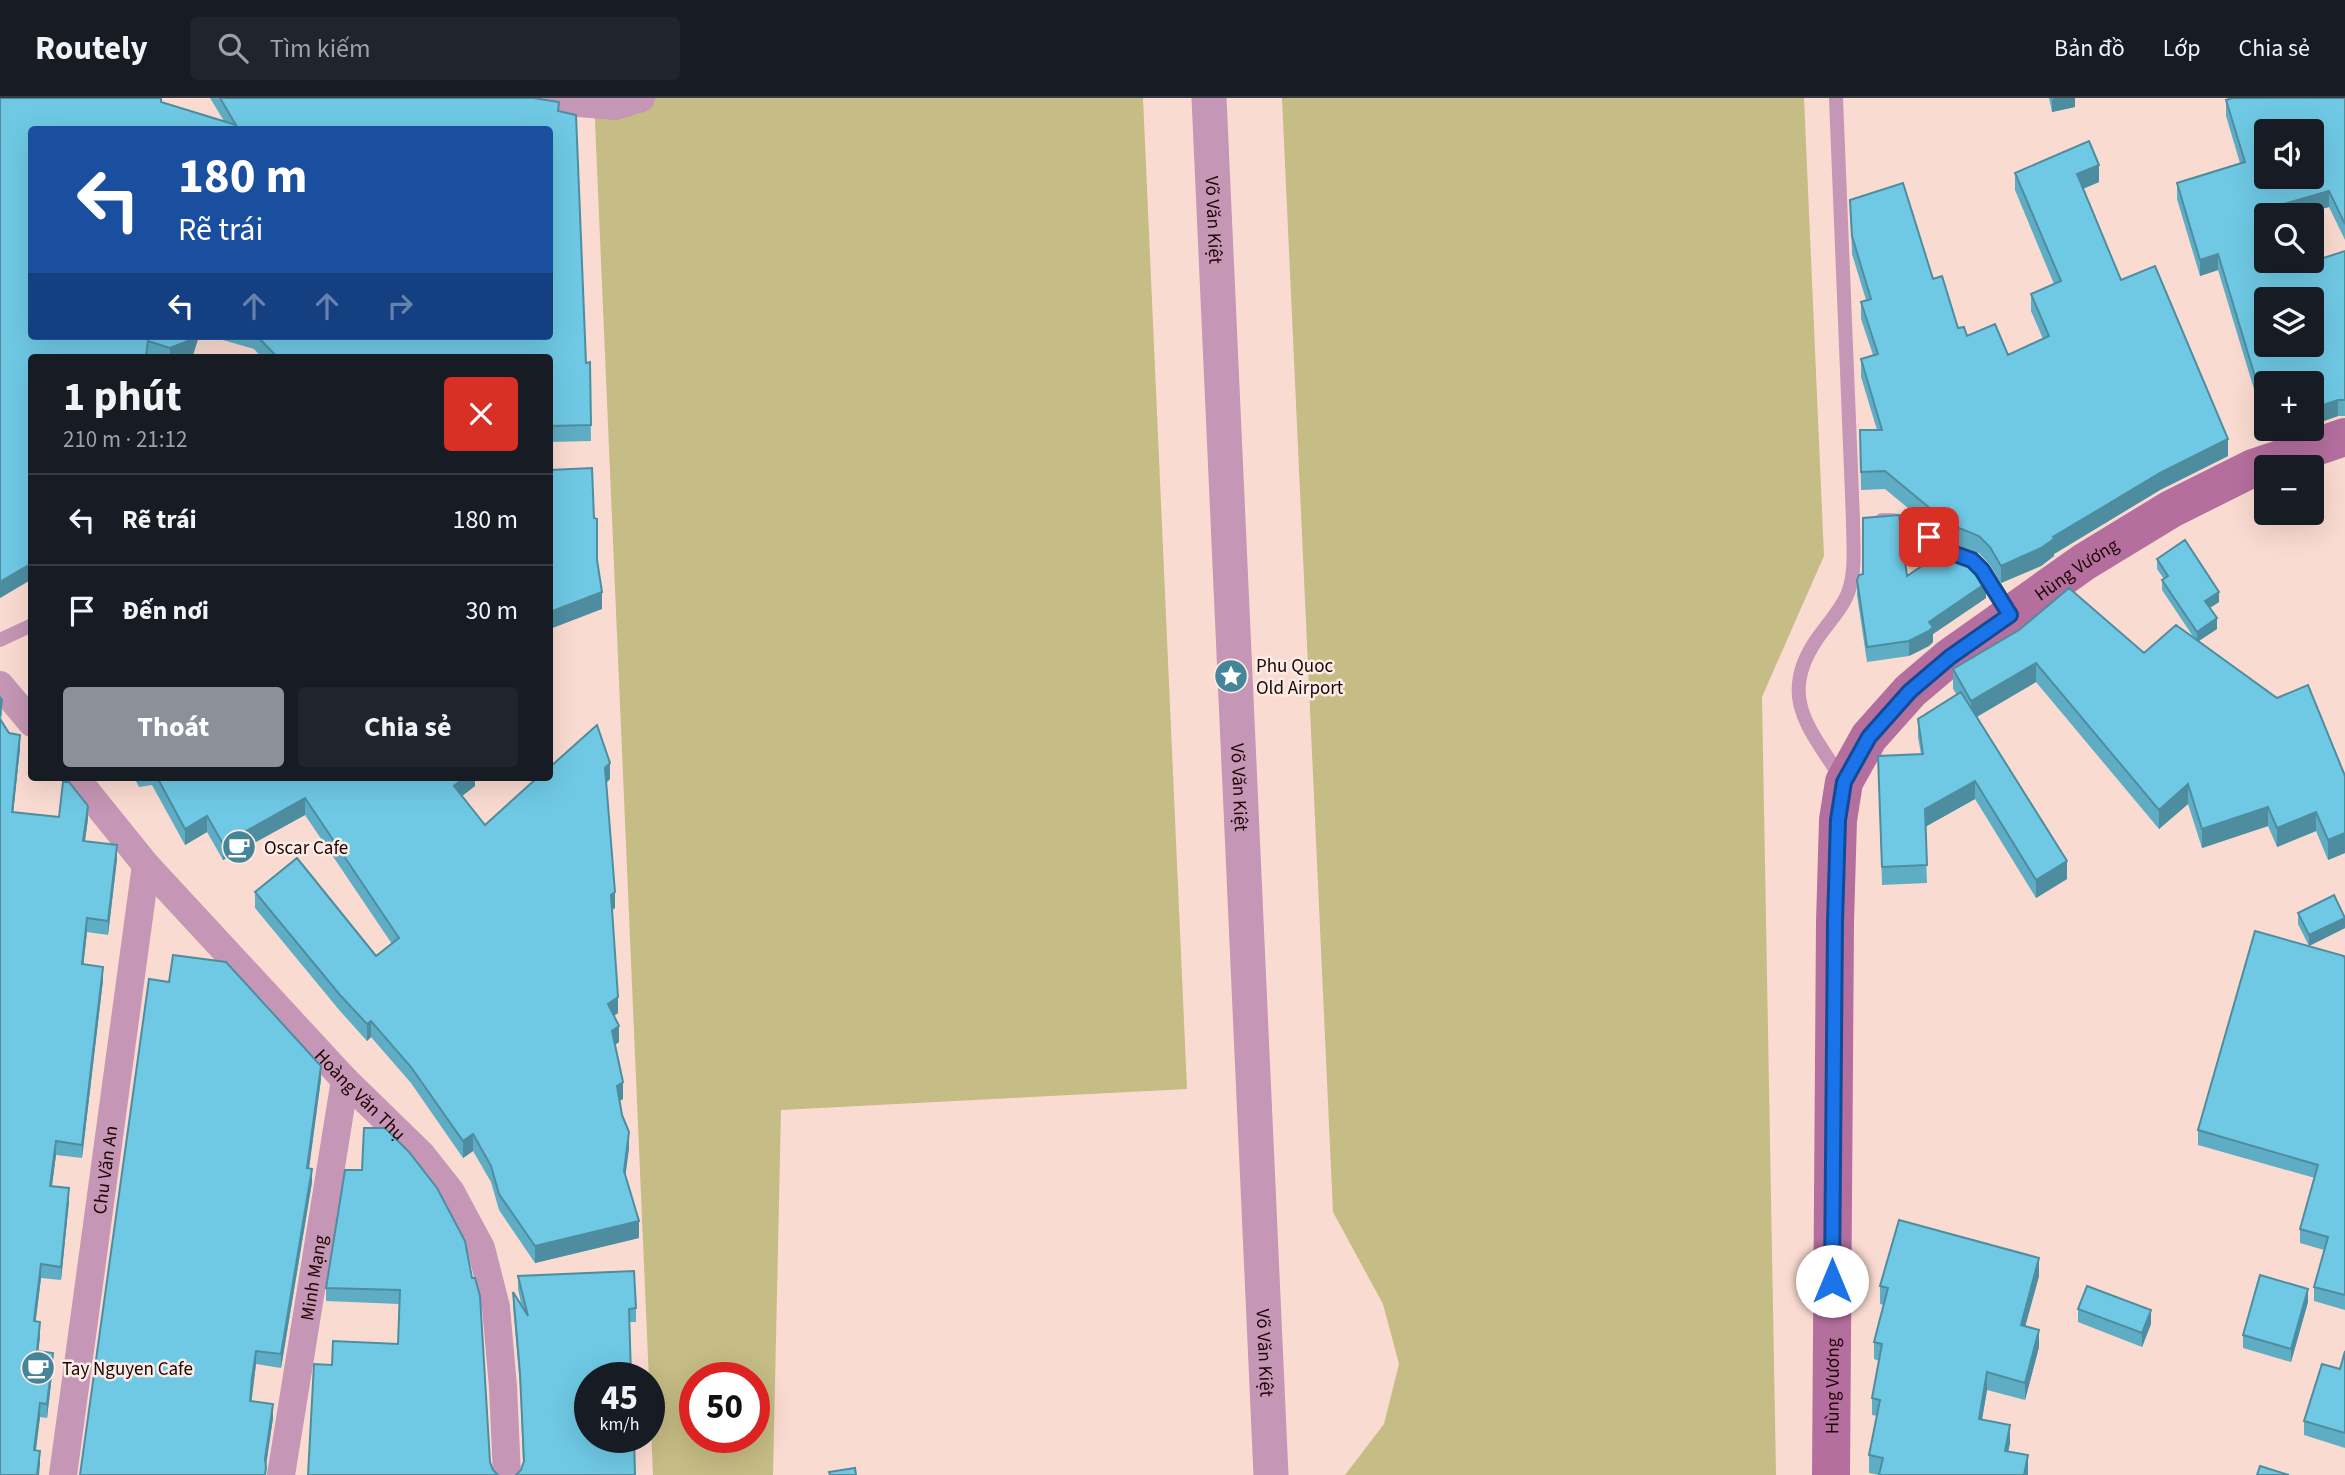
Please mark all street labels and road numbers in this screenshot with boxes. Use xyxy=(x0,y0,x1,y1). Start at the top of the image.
street label: Võ Văn Kiệt xyxy=(1198,175,1228,265)
street label: Hùng Vương xyxy=(2029,532,2124,608)
street label: Võ Văn Kiệt xyxy=(1223,743,1254,833)
street label: Hoàng Văn Thụ xyxy=(308,1043,411,1147)
street label: Chu Văn An xyxy=(87,1124,125,1216)
street label: Minh Mạng xyxy=(294,1233,335,1323)
street label: Võ Văn Kiệt xyxy=(1249,1308,1279,1398)
street label: Hùng Vương xyxy=(1819,1337,1847,1434)

